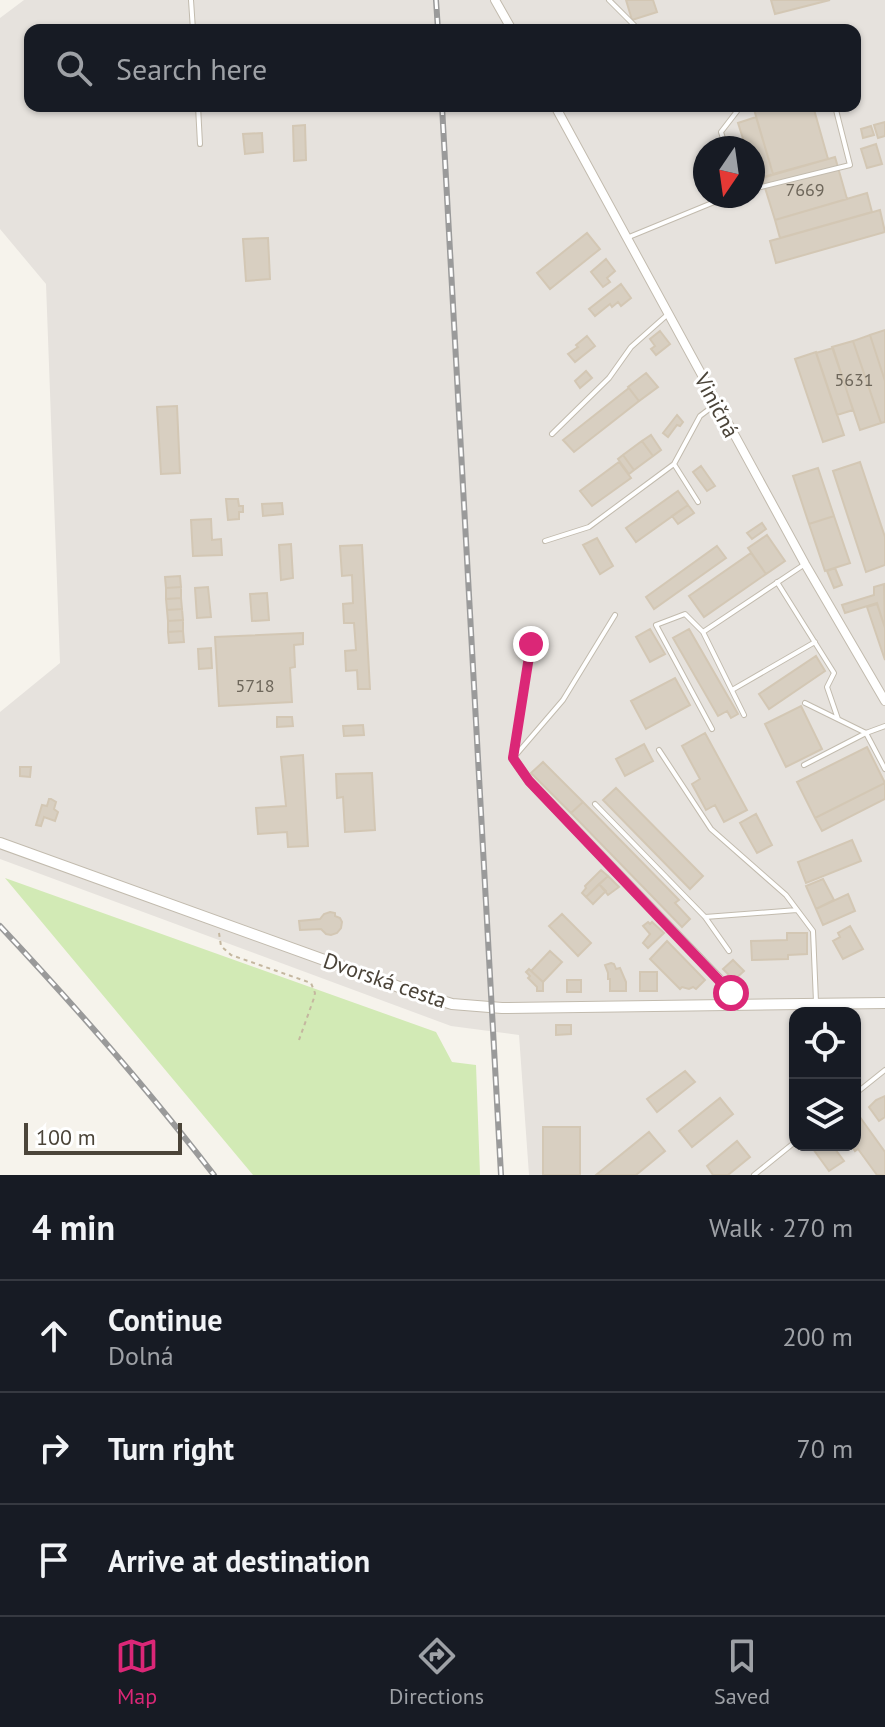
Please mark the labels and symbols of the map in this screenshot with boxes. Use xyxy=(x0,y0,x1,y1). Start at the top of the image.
north arrow xyxy=(693,136,765,208)
house number: 7669 xyxy=(785,178,825,201)
street label: Viničná xyxy=(688,367,746,442)
house number: 5631 xyxy=(834,368,874,391)
route end xyxy=(513,626,549,662)
house number: 5718 xyxy=(235,674,275,697)
street label: Dvorská cesta xyxy=(320,946,450,1014)
route start xyxy=(713,975,749,1011)
scale bar xyxy=(24,1119,182,1155)

